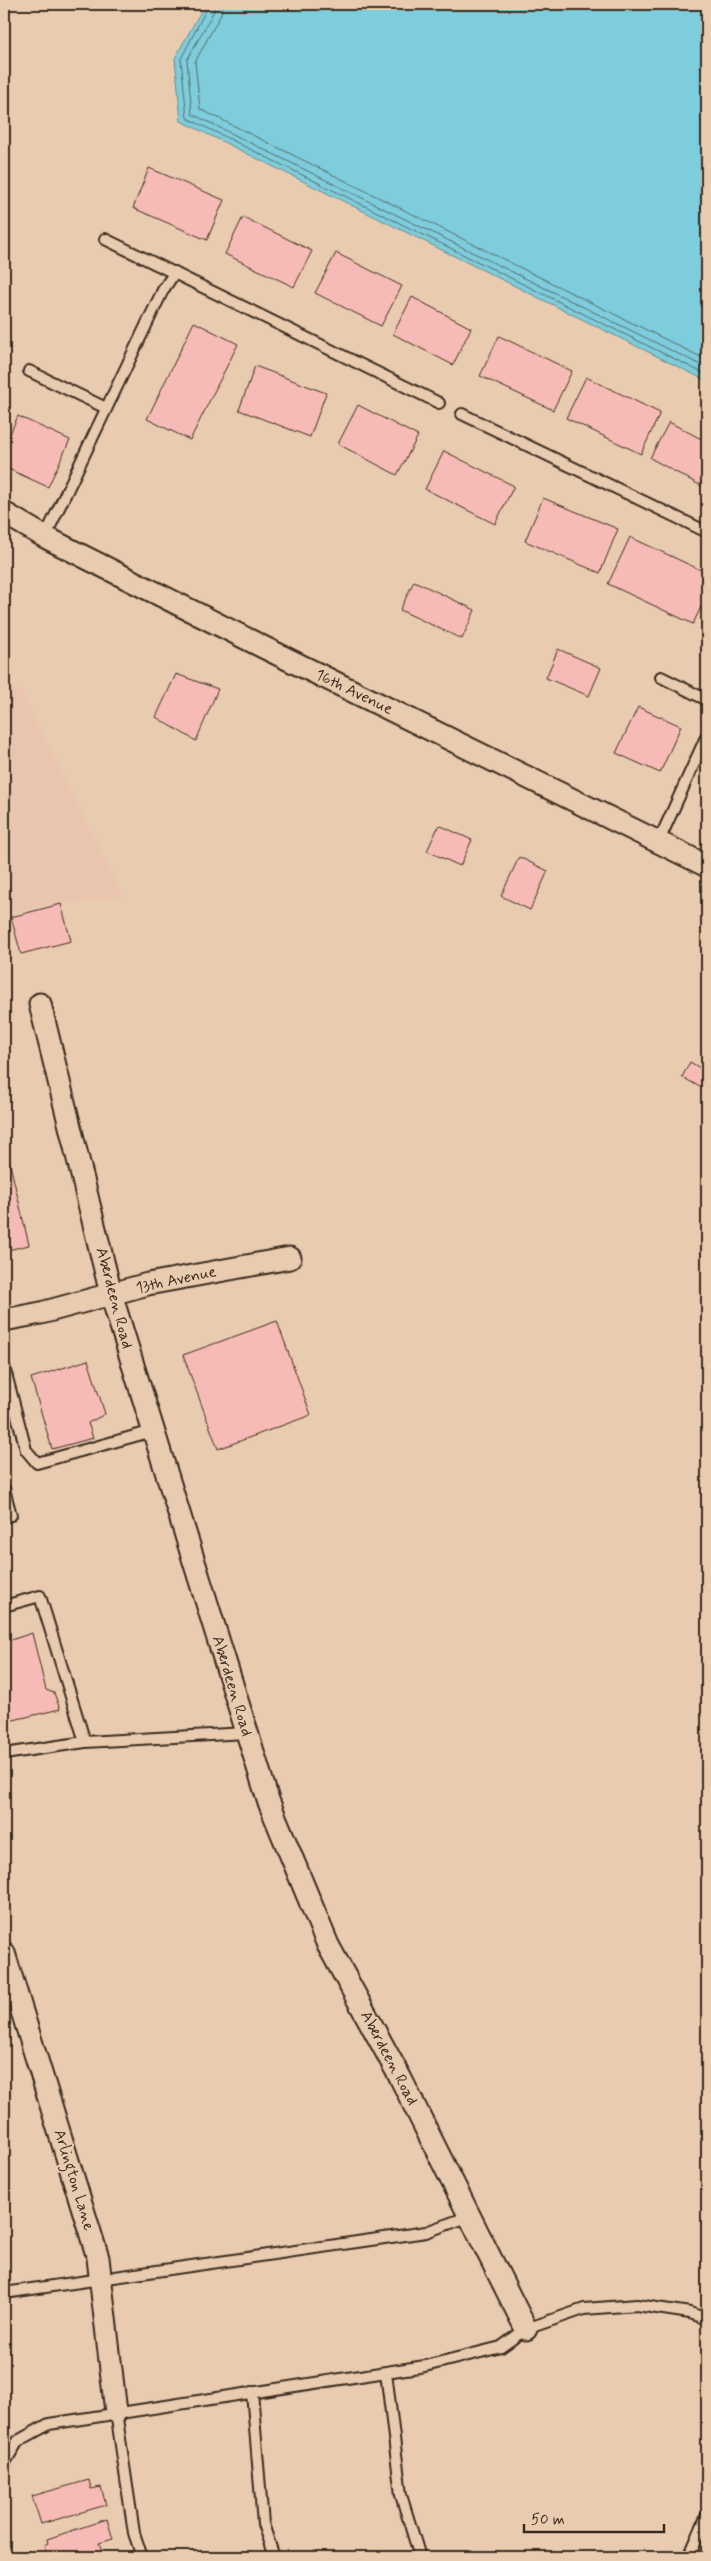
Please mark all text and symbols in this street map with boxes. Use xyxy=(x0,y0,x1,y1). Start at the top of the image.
street label: 16th Avenue xyxy=(312,664,396,720)
street label: Aberdeen Road xyxy=(90,1245,138,1351)
street label: 13th Avenue xyxy=(134,1261,218,1299)
street label: Aberdeen Road xyxy=(207,1633,257,1739)
street label: Aberdeen Road xyxy=(355,2007,423,2109)
street label: Arlington Lane xyxy=(48,2127,100,2234)
scale bar xyxy=(524,2501,664,2533)
text: 50 m xyxy=(531,2510,565,2530)

